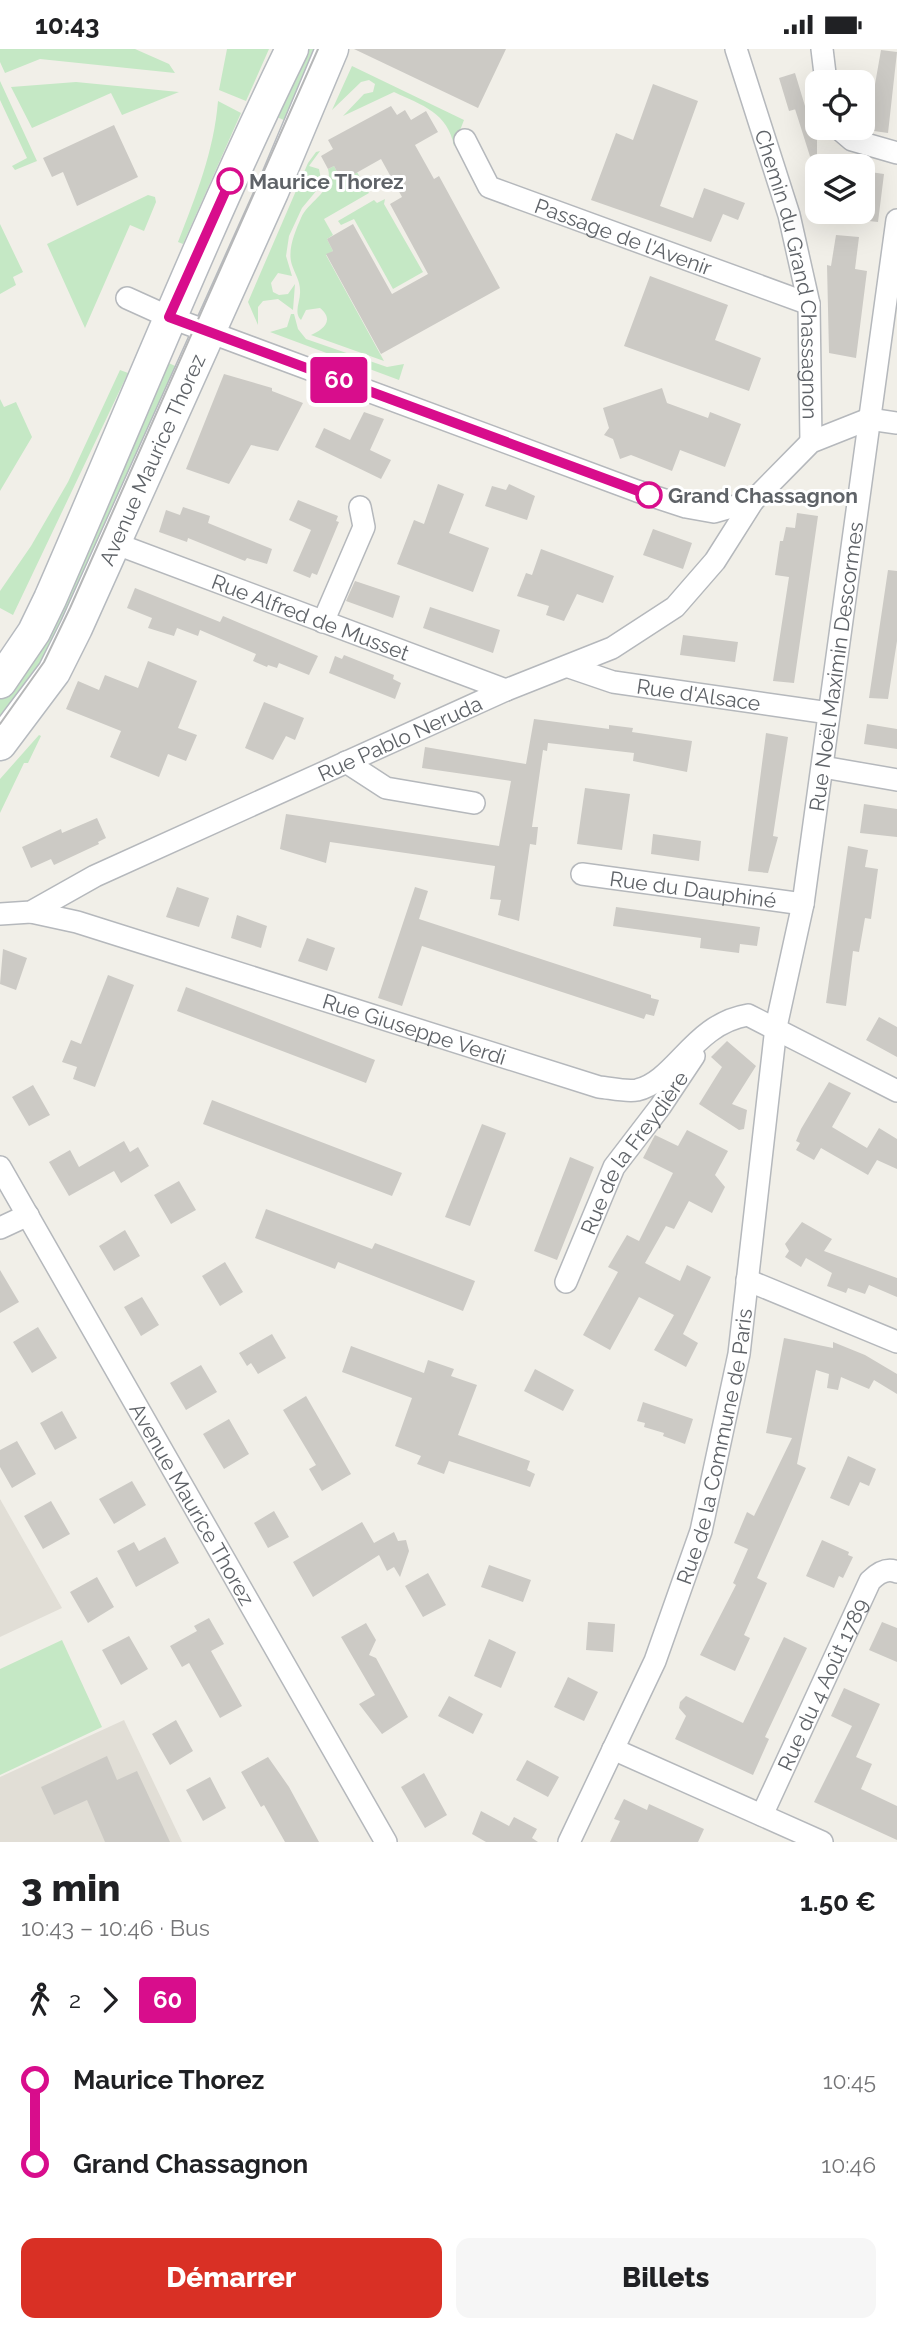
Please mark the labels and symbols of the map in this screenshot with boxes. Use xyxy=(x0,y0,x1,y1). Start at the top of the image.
street label: Chemin du Grand Chassagnon xyxy=(750,126,823,420)
marker: Maurice Thorez xyxy=(217,168,243,194)
place label: Maurice Thorez xyxy=(249,169,404,194)
street label: Passage de l'Avenir xyxy=(532,192,716,280)
street label: Avenue Maurice Thorez xyxy=(93,350,210,569)
line badge: 60 xyxy=(308,357,370,403)
marker: Grand Chassagnon xyxy=(636,482,662,508)
place label: Grand Chassagnon xyxy=(668,483,858,508)
street label: Rue Noël Maximin Descormes xyxy=(803,520,868,813)
street label: Rue Alfred de Musset xyxy=(208,568,413,665)
street label: Rue d'Alsace xyxy=(635,673,762,716)
street label: Rue Pablo Neruda xyxy=(314,690,486,786)
street label: Rue du Dauphiné xyxy=(608,865,778,913)
street label: Rue Giuseppe Verdi xyxy=(320,988,509,1069)
street label: Rue de la Freydière xyxy=(575,1066,693,1238)
street label: Rue de la Commune de Paris xyxy=(671,1307,757,1587)
street label: Avenue Maurice Thorez xyxy=(125,1398,260,1609)
street label: Rue du 4 Août 1789 xyxy=(772,1594,873,1774)

